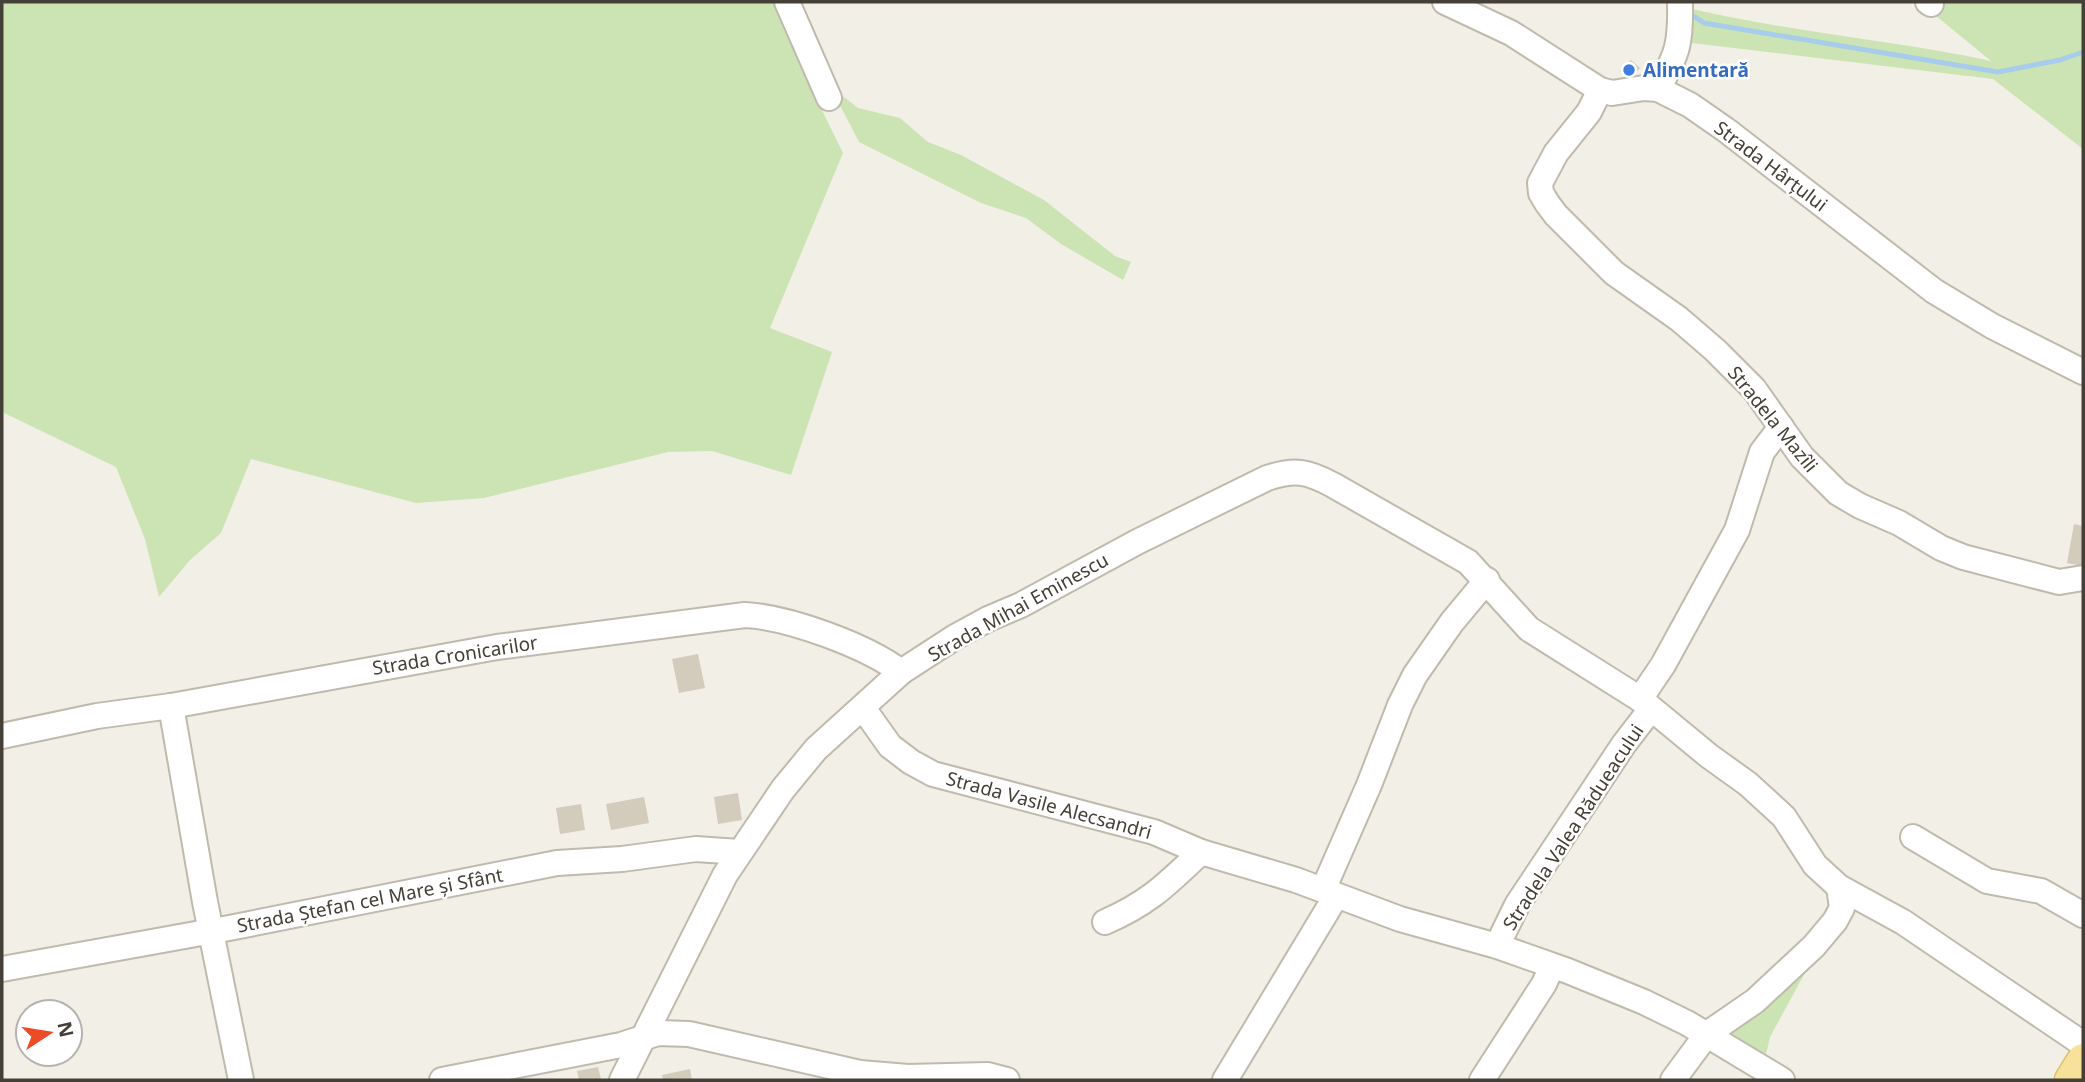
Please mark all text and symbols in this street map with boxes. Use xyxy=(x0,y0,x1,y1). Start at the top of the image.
place label: Alimentară xyxy=(1643,57,1749,83)
marker: Alimentară xyxy=(1621,62,1637,78)
street label: Strada Hârțului xyxy=(1709,115,1833,217)
street label: Stradela Mazîli xyxy=(1722,360,1824,478)
street label: Strada Mihai Eminescu xyxy=(923,546,1113,668)
street label: Strada Cronicarilor xyxy=(370,629,540,681)
street label: Stradela Valea Rădueacului xyxy=(1496,719,1650,935)
street label: Strada Vasile Alecsandri xyxy=(943,765,1155,845)
street label: Strada Ștefan cel Mare și Sfânt xyxy=(235,861,505,939)
north arrow xyxy=(14,998,84,1068)
text: N xyxy=(51,1019,80,1040)

